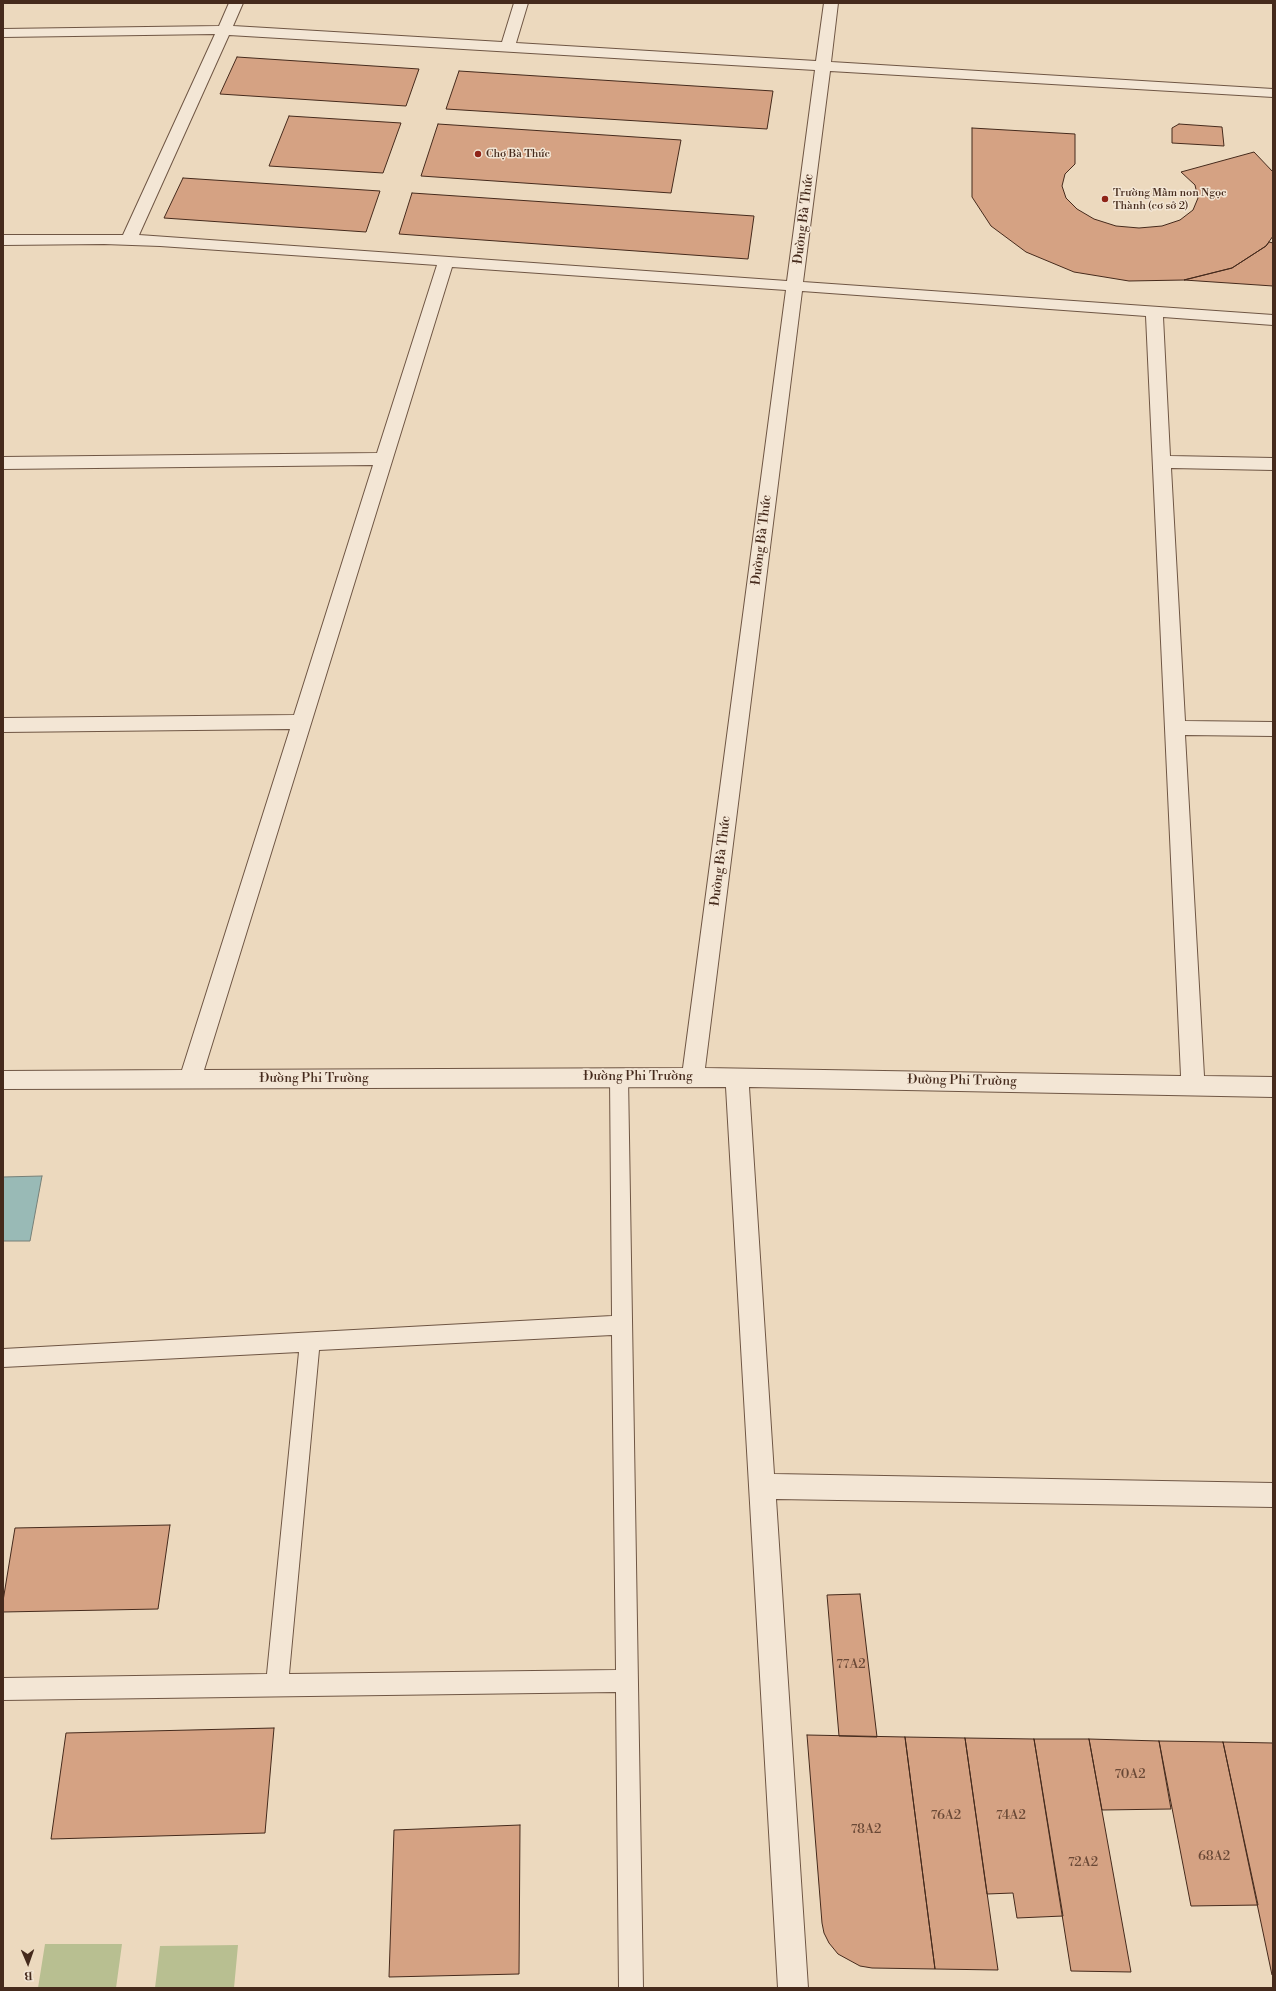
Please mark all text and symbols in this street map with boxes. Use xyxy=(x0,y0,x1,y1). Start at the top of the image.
place label: Chợ Bà Thức xyxy=(486,147,550,161)
marker: Chợ Bà Thức xyxy=(473,149,483,159)
street label: Đường Bà Thức xyxy=(791,173,817,265)
place label: Trường Mầm non Ngọc Thành (cơ sở 2) xyxy=(1113,186,1227,212)
marker: Trường Mầm non Ngọc Thành (cơ sở 2) xyxy=(1100,194,1110,204)
street label: Đường Bà Thức xyxy=(749,494,775,586)
street label: Đường Bà Thức xyxy=(708,815,734,907)
street label: Đường Phi Trường xyxy=(583,1069,693,1085)
street label: Đường Phi Trường xyxy=(259,1071,369,1087)
street label: Đường Phi Trường xyxy=(907,1072,1017,1090)
house number: 77A2 xyxy=(836,1657,866,1673)
house number: 70A2 xyxy=(1114,1767,1146,1783)
house number: 76A2 xyxy=(931,1808,961,1824)
house number: 74A2 xyxy=(996,1808,1026,1824)
house number: 78A2 xyxy=(851,1822,881,1838)
house number: 68A2 xyxy=(1198,1849,1230,1865)
house number: 72A2 xyxy=(1068,1855,1098,1871)
north arrow xyxy=(8,1943,48,1983)
text: B xyxy=(24,1968,33,1982)

